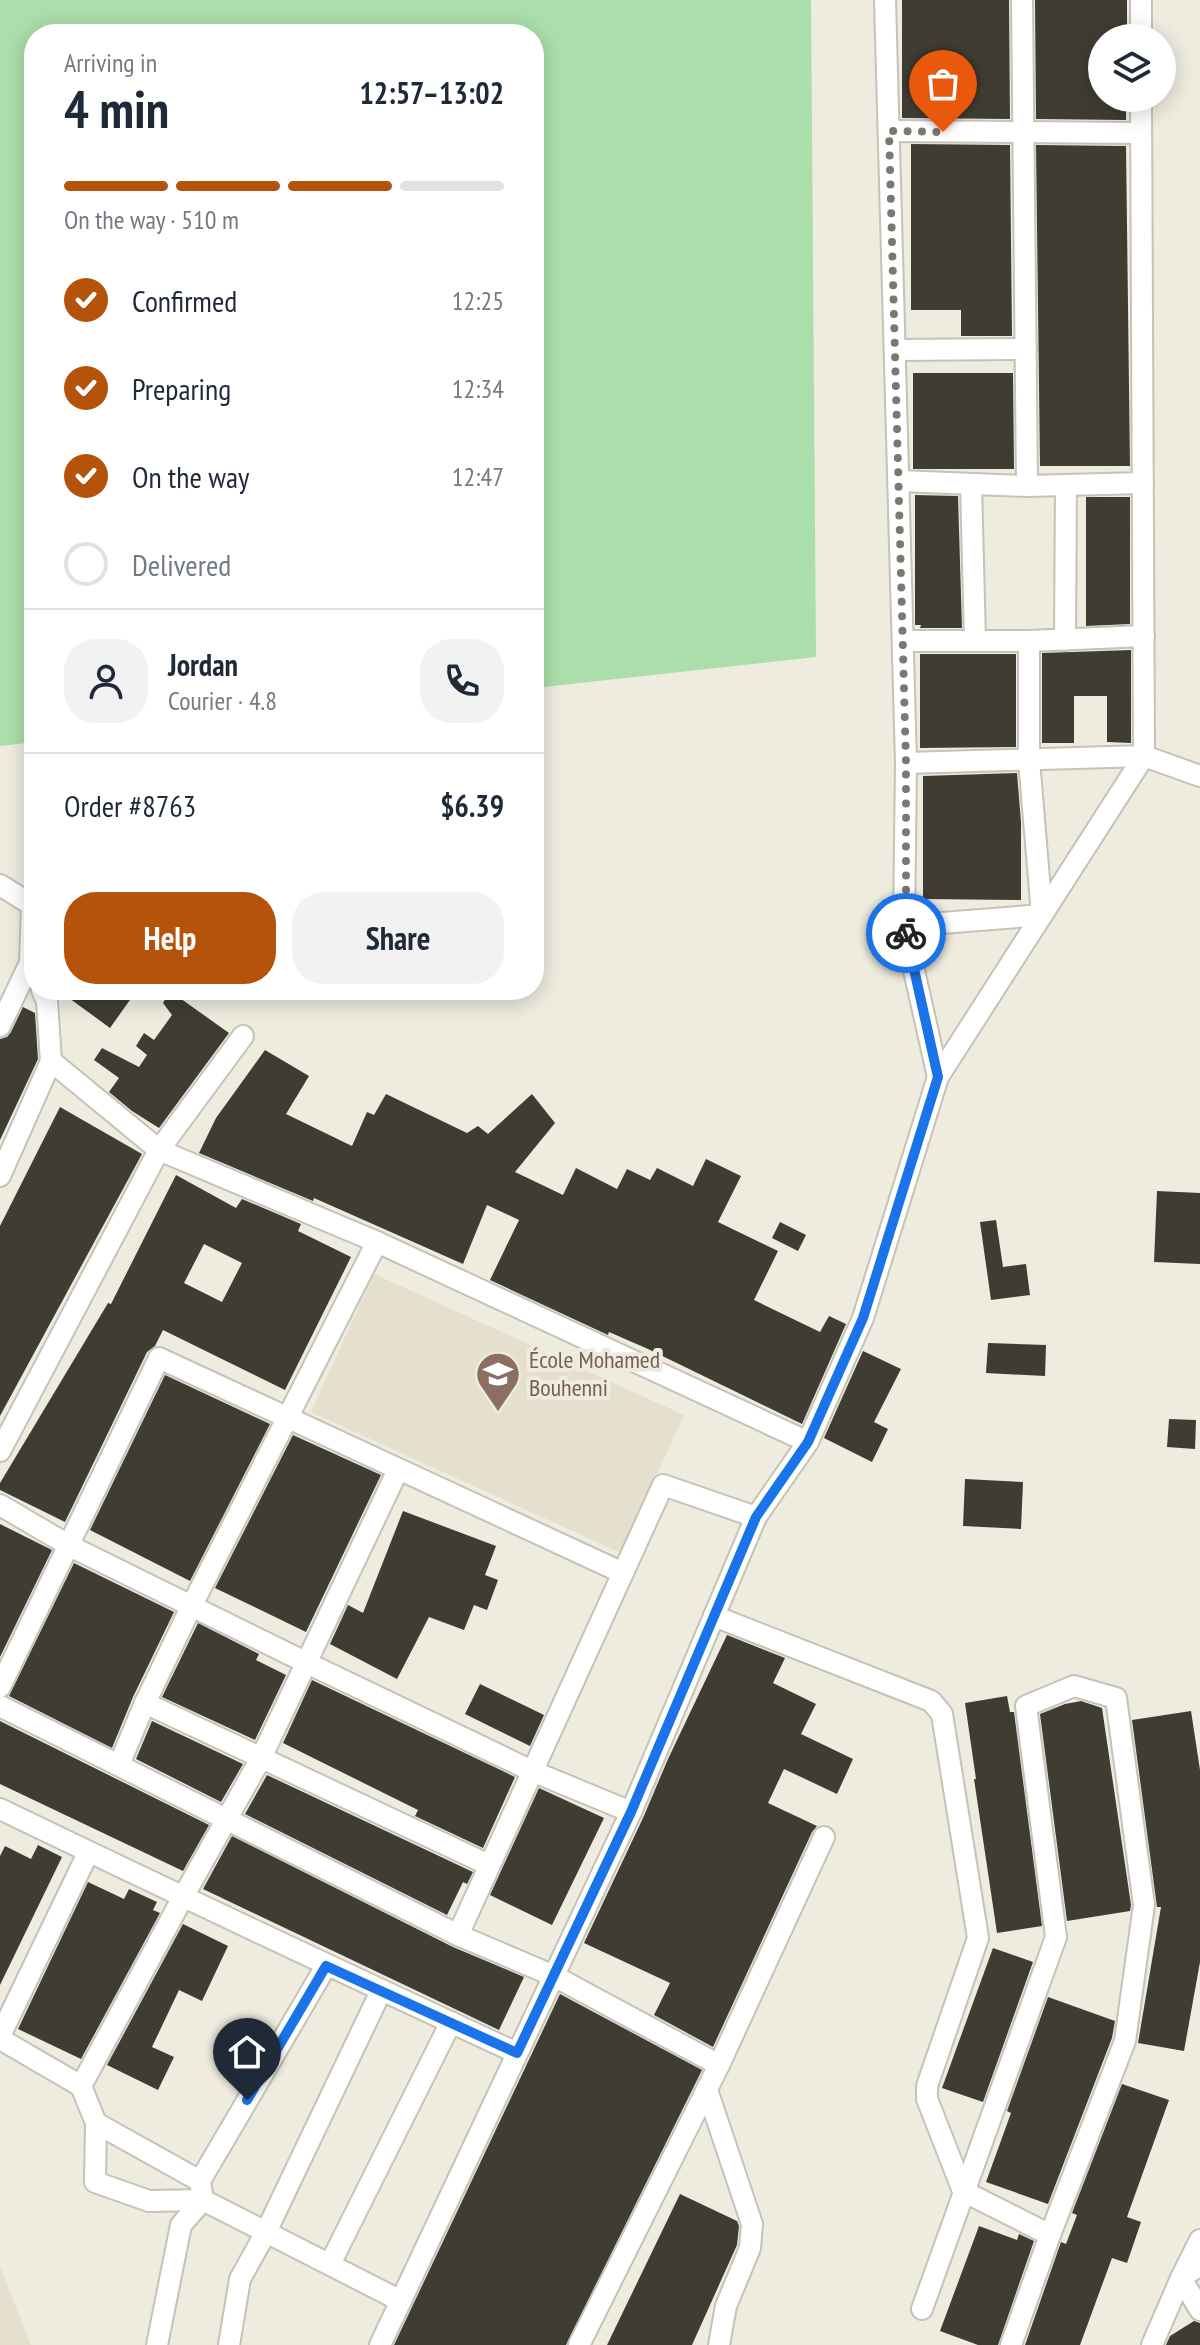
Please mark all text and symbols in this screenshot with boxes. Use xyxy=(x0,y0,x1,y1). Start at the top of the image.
map controls xyxy=(1088,24,1176,112)
button: layers xyxy=(1088,24,1176,112)
text: Arriving in xyxy=(64,46,157,79)
pin xyxy=(909,50,977,132)
icon: bag xyxy=(921,62,965,106)
text: 12:57–13:02 xyxy=(360,73,504,112)
text: 4 min xyxy=(64,75,169,142)
text: On the way · 510 m xyxy=(64,203,239,236)
icon: check xyxy=(64,278,108,322)
text: Confirmed xyxy=(132,281,237,320)
text: 12:25 xyxy=(452,284,504,317)
icon: check xyxy=(64,366,108,410)
text: Preparing xyxy=(132,369,231,408)
text: 12:34 xyxy=(452,372,504,405)
icon: check xyxy=(64,454,108,498)
text: On the way xyxy=(132,457,249,496)
text: 12:47 xyxy=(452,460,504,493)
text: Delivered xyxy=(132,545,231,584)
button: person xyxy=(64,639,148,723)
button: phone xyxy=(420,639,504,723)
text: Jordan xyxy=(168,645,238,684)
text: Courier · 4.8 xyxy=(168,684,277,717)
text: Order #8763 xyxy=(64,786,196,825)
text: $6.39 xyxy=(440,786,504,825)
button: Help xyxy=(64,892,276,984)
button: Share xyxy=(292,892,504,984)
courier xyxy=(866,893,946,973)
icon: bike xyxy=(884,911,928,955)
place label: École Mohamed Bouhenni xyxy=(529,1344,660,1403)
school or university icon: École Mohamed Bouhenni xyxy=(474,1350,522,1413)
pin xyxy=(213,2018,281,2100)
icon: home xyxy=(225,2030,269,2074)

